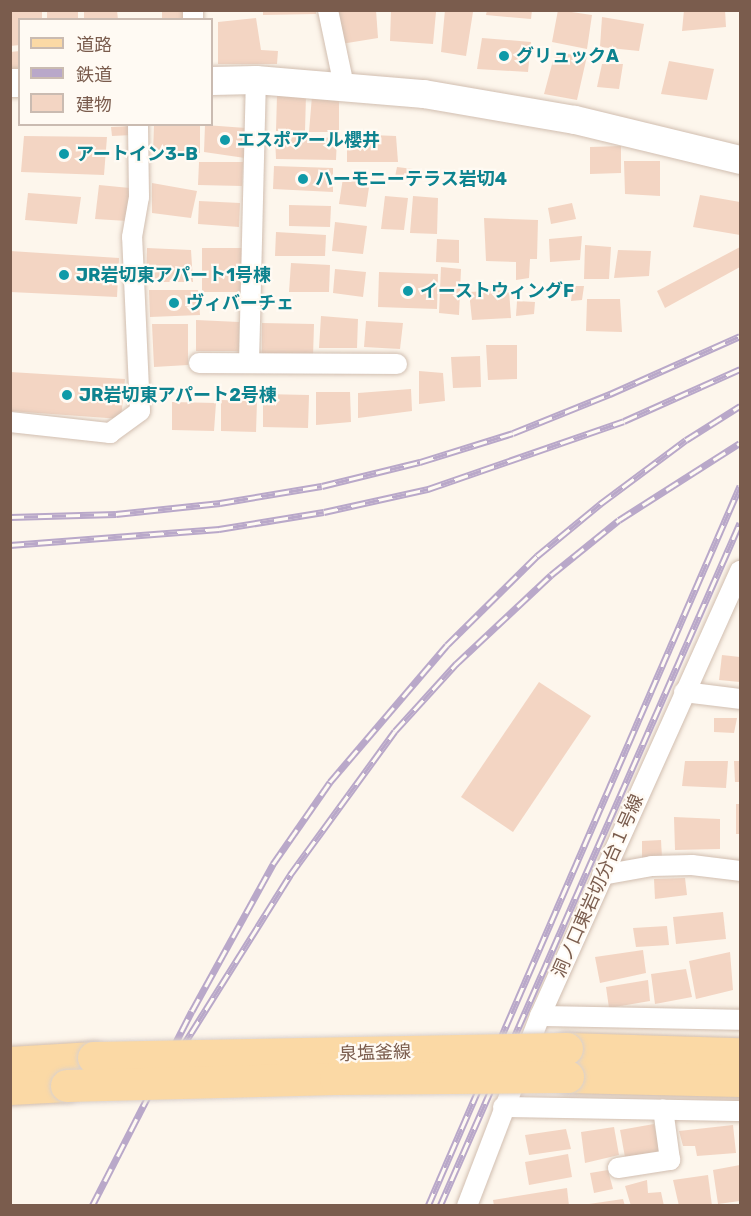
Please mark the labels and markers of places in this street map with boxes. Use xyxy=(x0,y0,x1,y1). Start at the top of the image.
place label: グリュックA xyxy=(516,45,619,67)
marker: グリュックA xyxy=(497,49,511,63)
place label: エスポアール櫻井 xyxy=(237,129,380,151)
marker: エスポアール櫻井 xyxy=(218,133,232,147)
place label: アートイン3-B xyxy=(76,143,198,165)
marker: アートイン3-B xyxy=(57,147,71,161)
place label: ハーモニーテラス岩切4 xyxy=(315,168,507,190)
marker: ハーモニーテラス岩切4 xyxy=(296,172,310,186)
place label: JR岩切東アパート1号棟 xyxy=(76,264,271,286)
marker: JR岩切東アパート1号棟 xyxy=(57,268,71,282)
place label: イーストウィングF xyxy=(420,280,575,302)
marker: イーストウィングF xyxy=(401,284,415,298)
place label: ヴィバーチェ xyxy=(186,292,294,314)
marker: ヴィバーチェ xyxy=(167,296,181,310)
place label: JR岩切東アパート2号棟 xyxy=(79,384,277,406)
marker: JR岩切東アパート2号棟 xyxy=(60,388,74,402)

